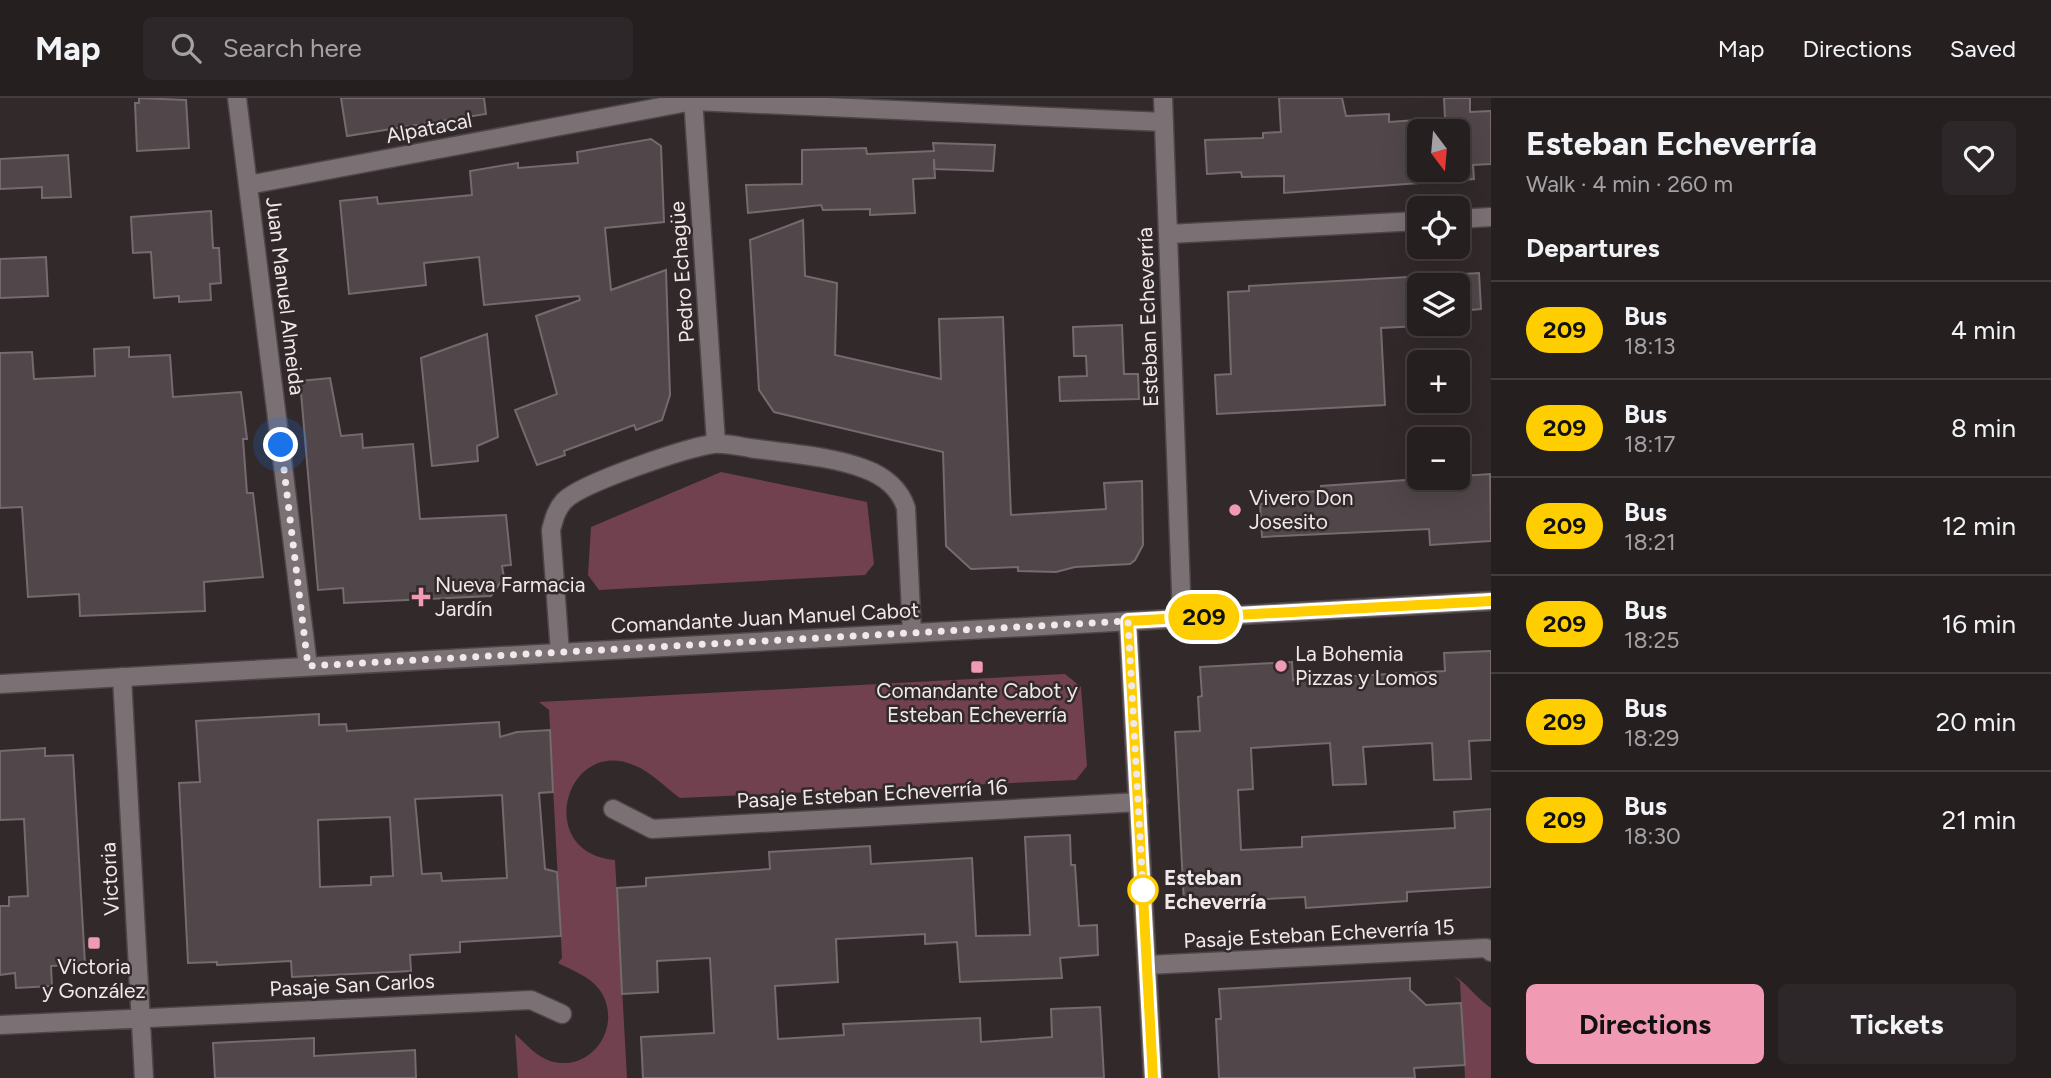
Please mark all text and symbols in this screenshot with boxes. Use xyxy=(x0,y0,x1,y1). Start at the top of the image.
search box xyxy=(143,17,633,80)
text: Map xyxy=(35,29,101,68)
icon: search xyxy=(167,29,205,67)
text: Search here xyxy=(223,32,362,64)
text: Map xyxy=(1718,34,1764,63)
text: Directions xyxy=(1802,34,1912,63)
text: Saved xyxy=(1950,34,2016,63)
street label: Alpatacal xyxy=(384,107,474,148)
north arrow xyxy=(1407,119,1470,182)
map controls xyxy=(1407,119,1470,490)
button: heart xyxy=(1942,121,2016,195)
text: Esteban Echeverría xyxy=(1526,124,1817,163)
text: Walk · 4 min · 260 m xyxy=(1526,170,1733,198)
street label: Juan Manuel Almeida xyxy=(261,195,310,396)
button: locate xyxy=(1407,196,1470,259)
street label: Pedro Echagüe xyxy=(664,200,699,344)
street label: Esteban Echeverría xyxy=(1132,227,1163,407)
text: Departures xyxy=(1526,232,1660,264)
button: layers xyxy=(1407,273,1470,336)
text: Bus xyxy=(1624,300,1667,332)
text: 4 min xyxy=(1951,314,2016,346)
text: 209 xyxy=(1543,315,1586,344)
text: 18:13 xyxy=(1624,332,1675,360)
button: + xyxy=(1407,350,1470,413)
text: Bus xyxy=(1624,398,1667,430)
text: 8 min xyxy=(1951,412,2016,444)
text: 209 xyxy=(1543,413,1586,442)
your location xyxy=(263,427,298,462)
button: − xyxy=(1407,427,1470,490)
text: 18:17 xyxy=(1624,430,1675,458)
place label: Vivero Don Josesito xyxy=(1249,485,1353,534)
text: Bus xyxy=(1624,496,1667,528)
marker: Vivero Don Josesito xyxy=(1227,502,1243,518)
text: 12 min xyxy=(1942,510,2016,542)
text: 209 xyxy=(1543,511,1586,540)
text: 18:21 xyxy=(1624,528,1676,556)
place label: Nueva Farmacia Jardín xyxy=(435,572,585,621)
marker: Nueva Farmacia Jardín xyxy=(413,589,429,605)
line badge: 209 xyxy=(1164,594,1244,640)
text: Bus xyxy=(1624,594,1667,626)
street label: Comandante Juan Manuel Cabot xyxy=(610,597,920,638)
text: 209 xyxy=(1182,602,1226,631)
text: 16 min xyxy=(1941,608,2016,640)
text: 209 xyxy=(1543,609,1586,638)
text: 18:25 xyxy=(1624,626,1680,654)
place label: La Bohemia Pizzas y Lomos xyxy=(1295,641,1438,690)
marker: La Bohemia Pizzas y Lomos xyxy=(1273,658,1289,674)
marker: Comandante Cabot y Esteban Echeverría xyxy=(969,659,985,675)
place label: Comandante Cabot y Esteban Echeverría xyxy=(876,678,1078,727)
text: Bus xyxy=(1624,692,1667,724)
text: 20 min xyxy=(1936,706,2016,738)
text: 209 xyxy=(1543,707,1586,736)
text: 18:29 xyxy=(1624,724,1679,752)
street label: Pasaje Esteban Echeverría 16 xyxy=(736,774,1008,813)
text: Bus xyxy=(1624,790,1667,822)
text: 21 min xyxy=(1942,804,2016,836)
text: 209 xyxy=(1543,805,1586,834)
text: 18:30 xyxy=(1624,822,1681,850)
street label: Victoria xyxy=(95,842,124,916)
place label: Esteban Echeverría xyxy=(1164,865,1267,914)
marker: Esteban Echeverría xyxy=(1128,875,1158,905)
street label: Pasaje Esteban Echeverría 15 xyxy=(1183,914,1455,953)
marker: Victoria y González xyxy=(86,935,102,951)
place label: Victoria y González xyxy=(42,954,146,1003)
street label: Pasaje San Carlos xyxy=(269,968,435,1001)
button: Directions xyxy=(1526,984,1764,1064)
button: Tickets xyxy=(1778,984,2016,1064)

